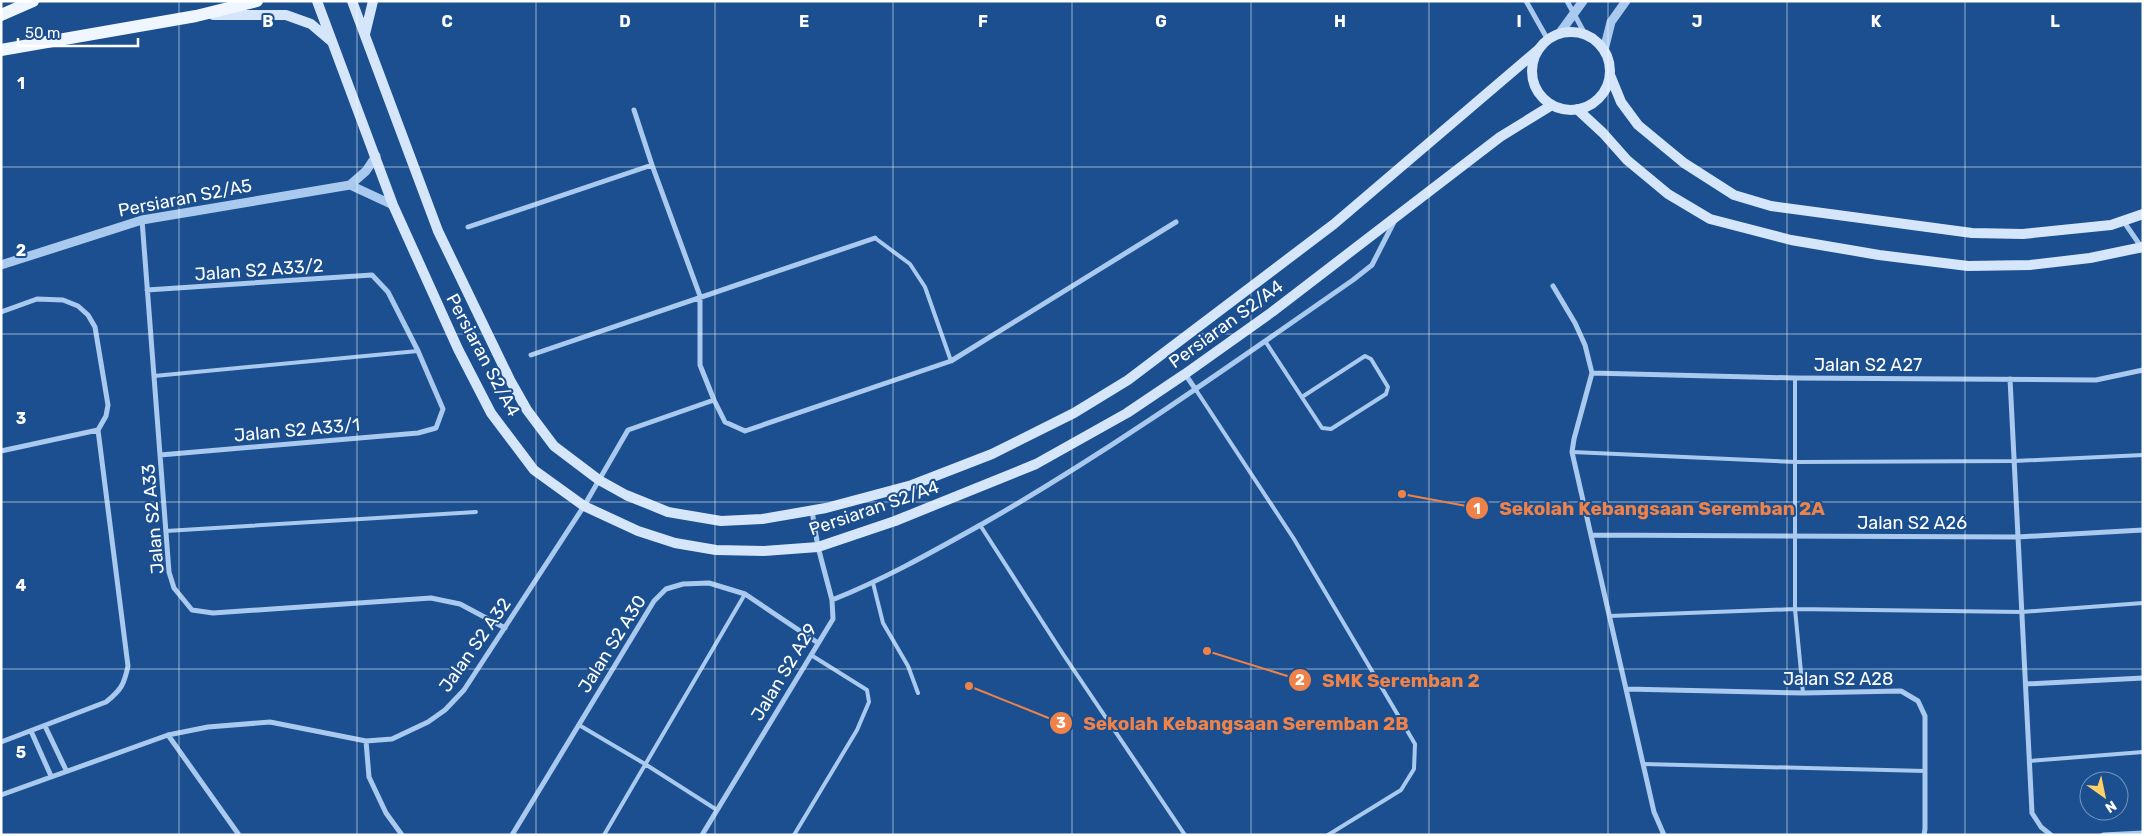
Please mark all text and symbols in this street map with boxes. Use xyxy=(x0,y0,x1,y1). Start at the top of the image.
text: B xyxy=(262,12,274,31)
text: C xyxy=(441,12,453,31)
text: D xyxy=(619,12,631,31)
text: E xyxy=(799,12,809,31)
text: F xyxy=(978,12,988,31)
text: G xyxy=(1155,12,1167,31)
text: H xyxy=(1334,12,1346,31)
text: I xyxy=(1516,12,1522,31)
text: J xyxy=(1692,12,1702,31)
text: K xyxy=(1871,12,1882,31)
text: L xyxy=(2050,12,2060,31)
scale bar xyxy=(18,15,138,47)
text: 50 m xyxy=(25,24,60,42)
text: 1 xyxy=(17,74,25,93)
street label: Persiaran S2/A5 xyxy=(116,174,254,222)
text: 2 xyxy=(16,241,26,260)
street label: Jalan S2 A33/2 xyxy=(194,255,324,285)
street label: Persiaran S2/A4 xyxy=(1164,275,1288,373)
street label: Persiaran S2/A4 xyxy=(441,290,525,420)
street label: Jalan S2 A27 xyxy=(1814,354,1922,376)
text: 3 xyxy=(16,409,26,428)
street label: Jalan S2 A33/1 xyxy=(233,414,361,446)
street label: Jalan S2 A33 xyxy=(137,463,169,575)
street label: Persiaran S2/A4 xyxy=(806,475,942,541)
callout: Sekolah Kebangsaan Seremban 2A xyxy=(1464,491,1835,525)
text: Sekolah Kebangsaan Seremban 2A xyxy=(1499,497,1825,520)
text: 1 xyxy=(1473,500,1481,518)
street label: Jalan S2 A26 xyxy=(1857,512,1967,534)
text: 4 xyxy=(16,576,27,595)
street label: Jalan S2 A30 xyxy=(573,591,651,697)
street label: Jalan S2 A32 xyxy=(434,594,516,696)
street label: Jalan S2 A29 xyxy=(746,619,822,725)
callout: SMK Seremban 2 xyxy=(1287,663,1490,697)
street label: Jalan S2 A28 xyxy=(1783,668,1893,690)
text: SMK Seremban 2 xyxy=(1322,669,1480,692)
text: 2 xyxy=(1295,671,1305,689)
callout: Sekolah Kebangsaan Seremban 2B xyxy=(1048,706,1419,740)
text: Sekolah Kebangsaan Seremban 2B xyxy=(1083,712,1409,735)
text: 3 xyxy=(1056,714,1066,732)
text: 5 xyxy=(16,743,26,762)
north arrow xyxy=(2079,771,2129,821)
text: N xyxy=(2102,797,2120,816)

